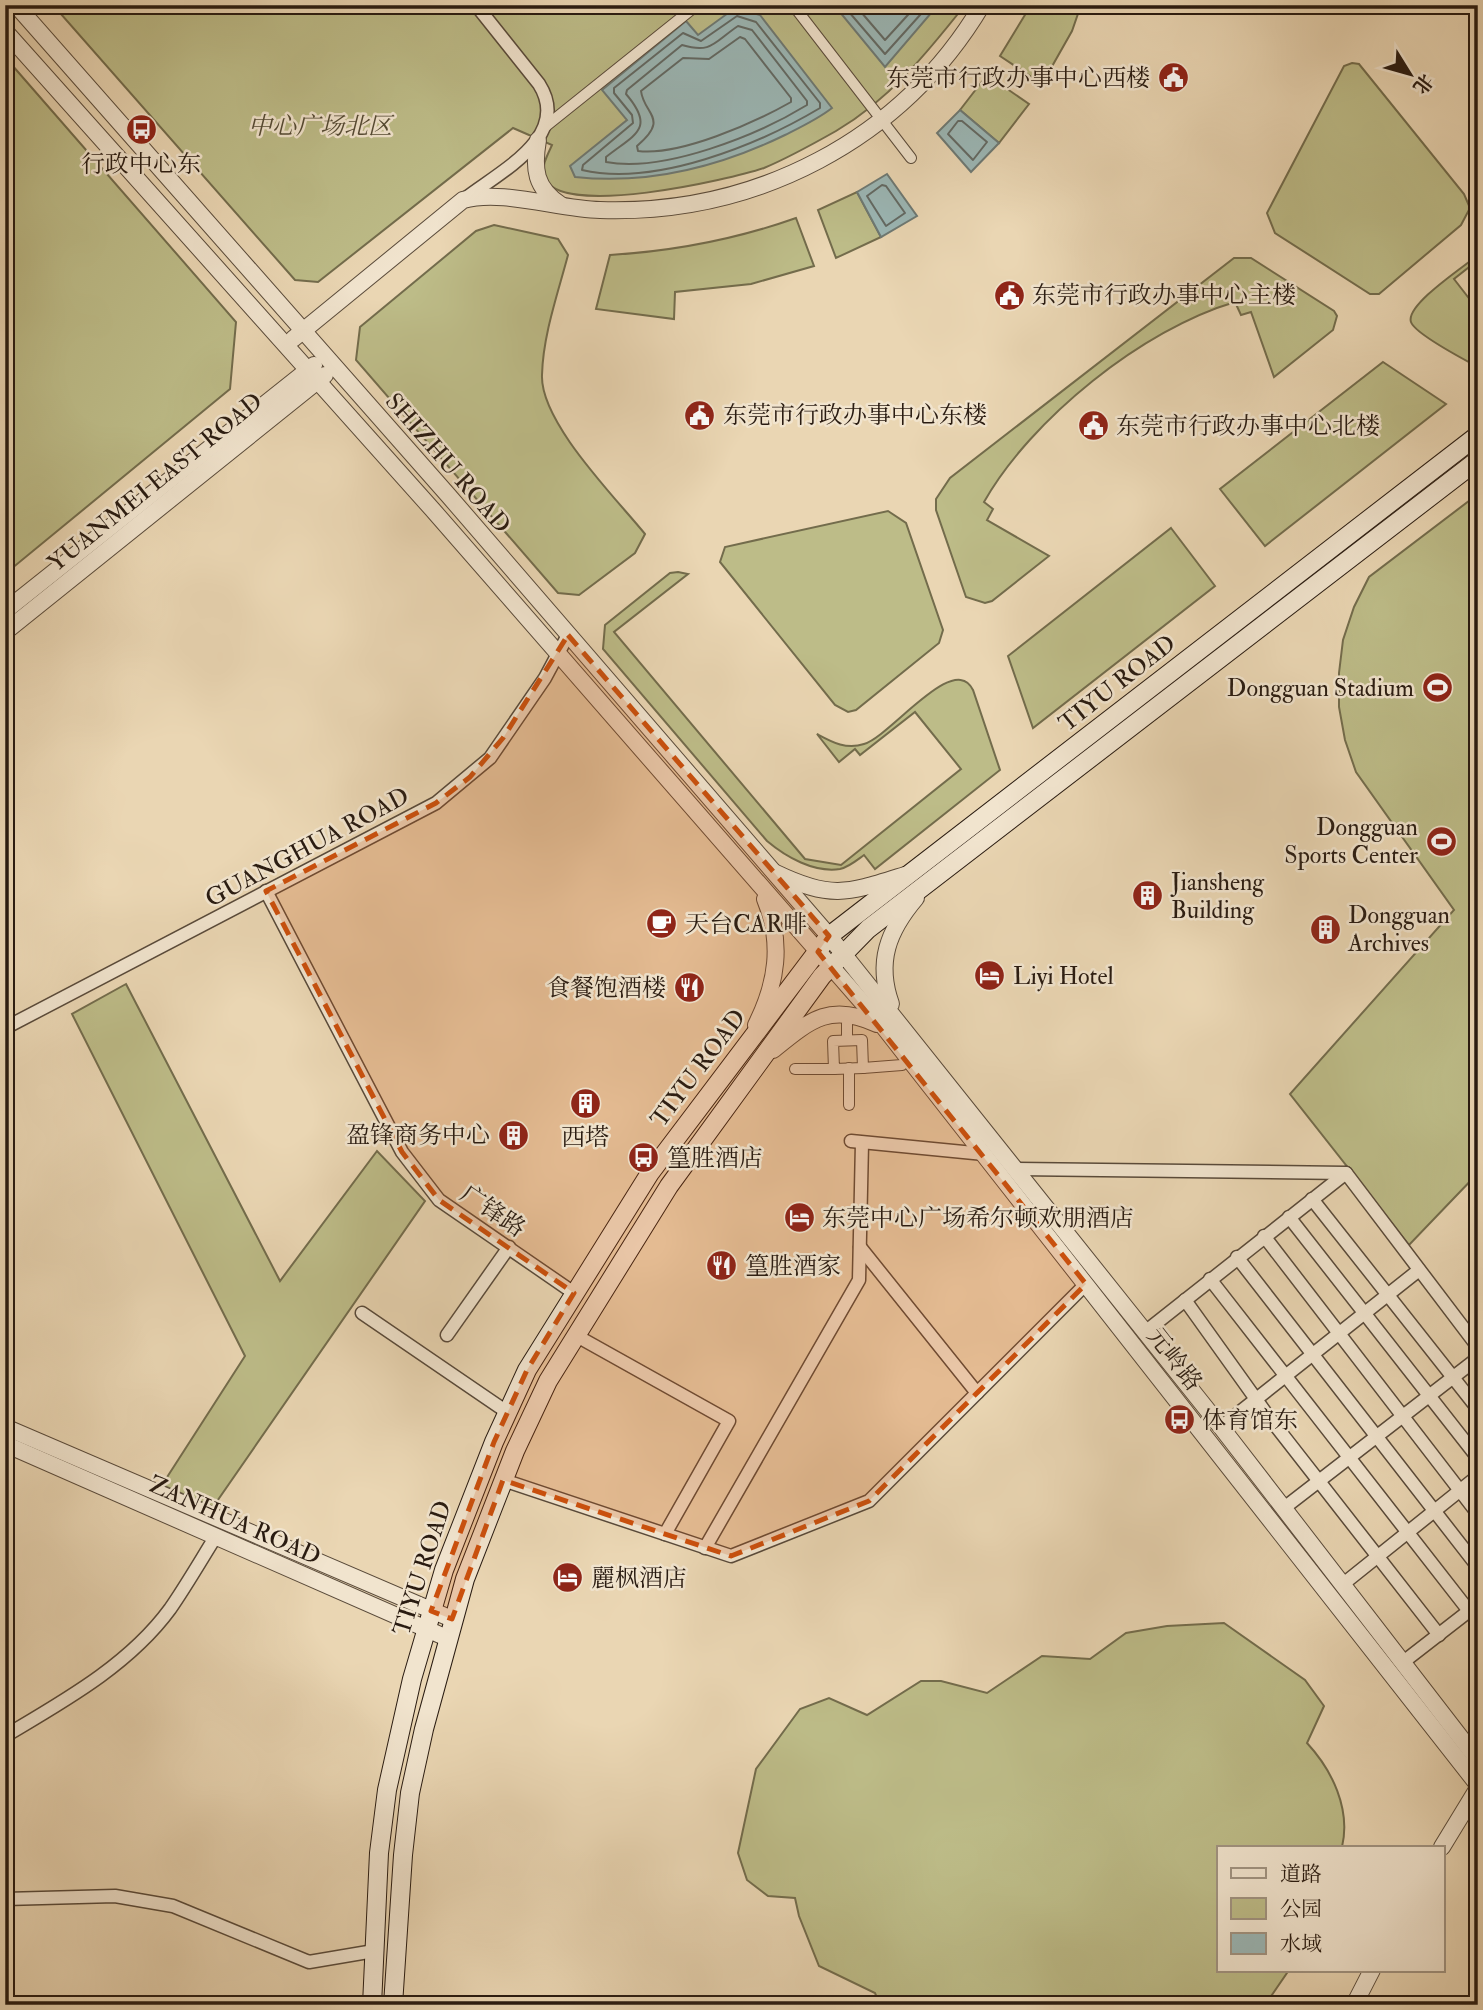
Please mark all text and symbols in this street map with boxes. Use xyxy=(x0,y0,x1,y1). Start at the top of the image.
north arrow xyxy=(1374,38,1444,108)
public building icon: 东莞市行政办事中心西楼 xyxy=(1156,61,1190,95)
place label: 东莞市行政办事中心西楼 xyxy=(886,63,1150,94)
text: 北 xyxy=(1407,69,1438,98)
park label: 中心广场北区 xyxy=(248,111,395,142)
bus stop icon: 行政中心东 xyxy=(124,113,158,147)
place label: 行政中心东 xyxy=(81,149,201,180)
public building icon: 东莞市行政办事中心主楼 xyxy=(992,278,1026,312)
place label: 东莞市行政办事中心主楼 xyxy=(1032,280,1296,311)
street label: YUANMEI EAST ROAD xyxy=(42,386,269,579)
street label: SHIZHU ROAD xyxy=(378,387,517,540)
public building icon: 东莞市行政办事中心东楼 xyxy=(683,398,717,432)
place label: 东莞市行政办事中心东楼 xyxy=(723,400,987,431)
public building icon: 东莞市行政办事中心北楼 xyxy=(1076,409,1110,443)
place label: 东莞市行政办事中心北楼 xyxy=(1116,411,1380,442)
street label: TIYU ROAD xyxy=(1053,628,1182,739)
sports icon: Dongguan Stadium xyxy=(1420,671,1454,705)
place label: Dongguan Stadium xyxy=(1227,673,1414,704)
street label: GUANGHUA ROAD xyxy=(200,781,414,914)
place label: Dongguan Sports Center xyxy=(1284,812,1418,871)
sports icon: Dongguan Sports Center xyxy=(1424,824,1458,858)
place label: Jiansheng Building xyxy=(1170,867,1265,926)
building icon: Jiansheng Building xyxy=(1131,879,1165,913)
place label: Dongguan Archives xyxy=(1347,900,1450,959)
cafe icon: 天台CAR啡 xyxy=(645,907,679,941)
place label: 天台CAR啡 xyxy=(685,909,807,940)
building icon: Dongguan Archives xyxy=(1308,912,1342,946)
hotel icon: Liyi Hotel xyxy=(973,959,1007,993)
place label: Liyi Hotel xyxy=(1013,961,1114,992)
restaurant icon: 食餐饱酒楼 xyxy=(672,971,706,1005)
place label: 食餐饱酒楼 xyxy=(546,973,666,1004)
street label: TIYU ROAD xyxy=(644,1003,753,1134)
building icon: 西塔 xyxy=(568,1086,602,1120)
building icon: 盈锋商务中心 xyxy=(496,1118,530,1152)
place label: 盈锋商务中心 xyxy=(346,1120,490,1151)
place label: 西塔 xyxy=(561,1122,609,1153)
bus stop icon: 篁胜酒店 xyxy=(627,1141,661,1175)
place label: 篁胜酒店 xyxy=(667,1143,763,1174)
street label: 广锋路 xyxy=(454,1178,531,1244)
hotel icon: 东莞中心广场希尔顿欢朋酒店 xyxy=(782,1201,816,1235)
place label: 东莞中心广场希尔顿欢朋酒店 xyxy=(822,1203,1134,1234)
restaurant icon: 篁胜酒家 xyxy=(705,1249,739,1283)
place label: 篁胜酒家 xyxy=(745,1251,841,1282)
street label: 元岭路 xyxy=(1140,1321,1209,1397)
bus stop icon: 体育馆东 xyxy=(1162,1403,1196,1437)
place label: 体育馆东 xyxy=(1202,1405,1298,1436)
street label: ZANHUA ROAD xyxy=(144,1469,326,1572)
street label: TIYU ROAD xyxy=(386,1497,459,1640)
hotel icon: 麗枫酒店 xyxy=(551,1561,585,1595)
place label: 麗枫酒店 xyxy=(591,1563,687,1594)
legend xyxy=(1217,1846,1444,1972)
text: 道路 xyxy=(1280,1861,1322,1888)
text: 公园 xyxy=(1280,1896,1322,1923)
text: 水域 xyxy=(1280,1931,1322,1958)

